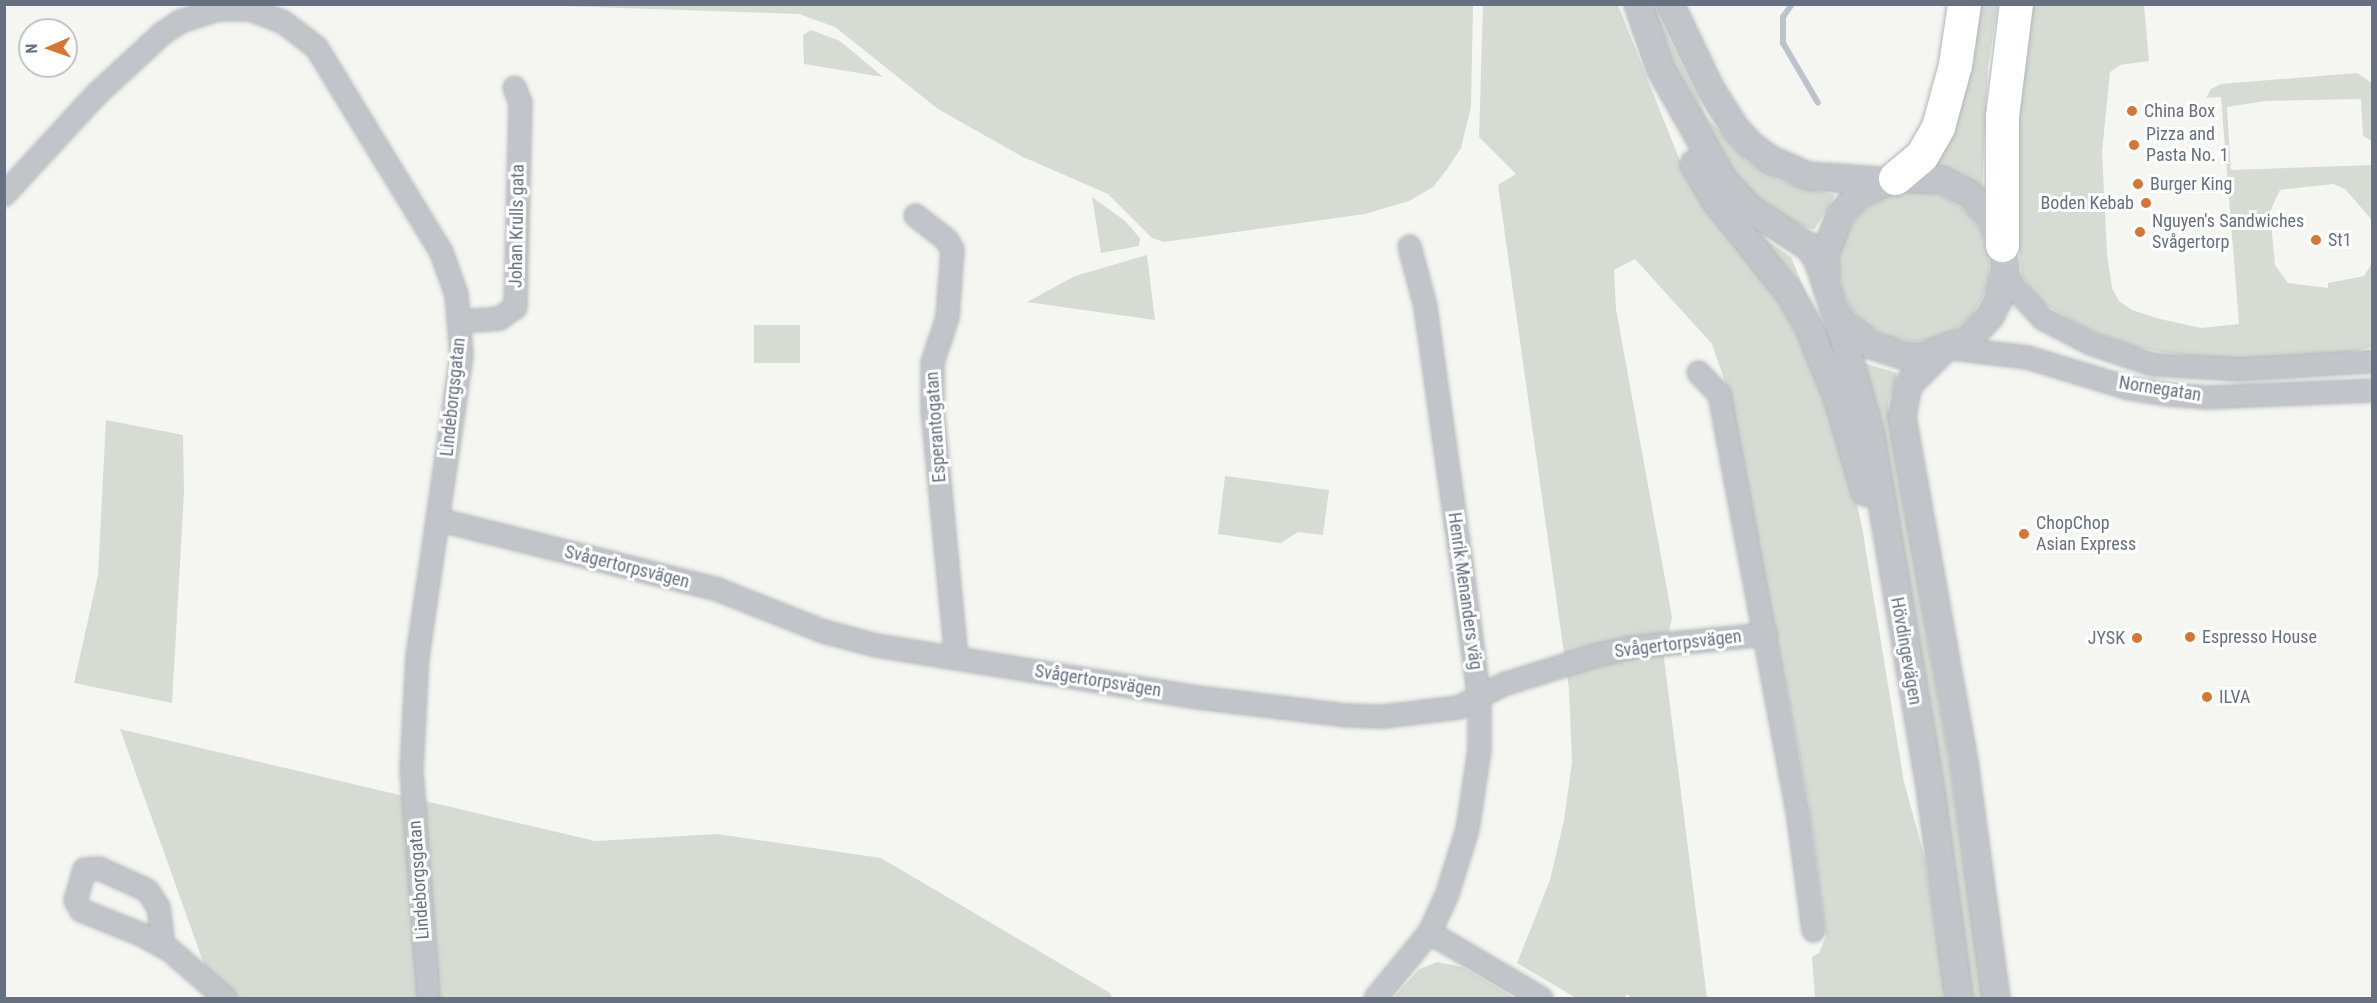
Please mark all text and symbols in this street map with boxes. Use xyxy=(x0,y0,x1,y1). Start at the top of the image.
north arrow xyxy=(18,18,78,78)
text: N xyxy=(22,43,41,54)
place label: China Box xyxy=(2144,100,2215,122)
marker: China Box xyxy=(2125,104,2139,118)
place label: Pizza and Pasta No. 1 xyxy=(2146,124,2229,166)
marker: Pizza and Pasta No. 1 xyxy=(2127,138,2141,152)
street label: Johan Krulls gata xyxy=(505,164,529,288)
place label: Burger King xyxy=(2150,173,2232,195)
marker: Burger King xyxy=(2131,177,2145,191)
place label: Boden Kebab xyxy=(2041,192,2134,214)
marker: Boden Kebab xyxy=(2139,196,2153,210)
place label: Nguyen's Sandwiches Svågertorp xyxy=(2152,211,2304,254)
marker: Nguyen's Sandwiches Svågertorp xyxy=(2133,225,2147,239)
place label: St1 xyxy=(2328,229,2352,251)
marker: St1 xyxy=(2309,233,2323,247)
street label: Lindeborgsgatan xyxy=(436,337,470,457)
street label: Esperantogatan xyxy=(921,371,951,483)
street label: Nornegatan xyxy=(2117,372,2203,406)
street label: Henrik Menanders väg xyxy=(1443,511,1487,671)
place label: ChopChop Asian Express xyxy=(2036,513,2136,556)
marker: ChopChop Asian Express xyxy=(2017,527,2031,541)
street label: Svågertorpsvägen xyxy=(562,541,692,593)
street label: Hövdingevägen xyxy=(1886,596,1926,706)
street label: Svågertorpsvägen xyxy=(1613,625,1743,663)
place label: Espresso House xyxy=(2202,626,2317,648)
place label: JYSK xyxy=(2088,627,2125,649)
marker: Espresso House xyxy=(2183,630,2197,644)
marker: JYSK xyxy=(2130,631,2144,645)
street label: Svågertorpsvägen xyxy=(1033,660,1163,702)
place label: ILVA xyxy=(2219,686,2250,708)
marker: ILVA xyxy=(2200,690,2214,704)
street label: Lindeborgsgatan xyxy=(404,820,434,940)

